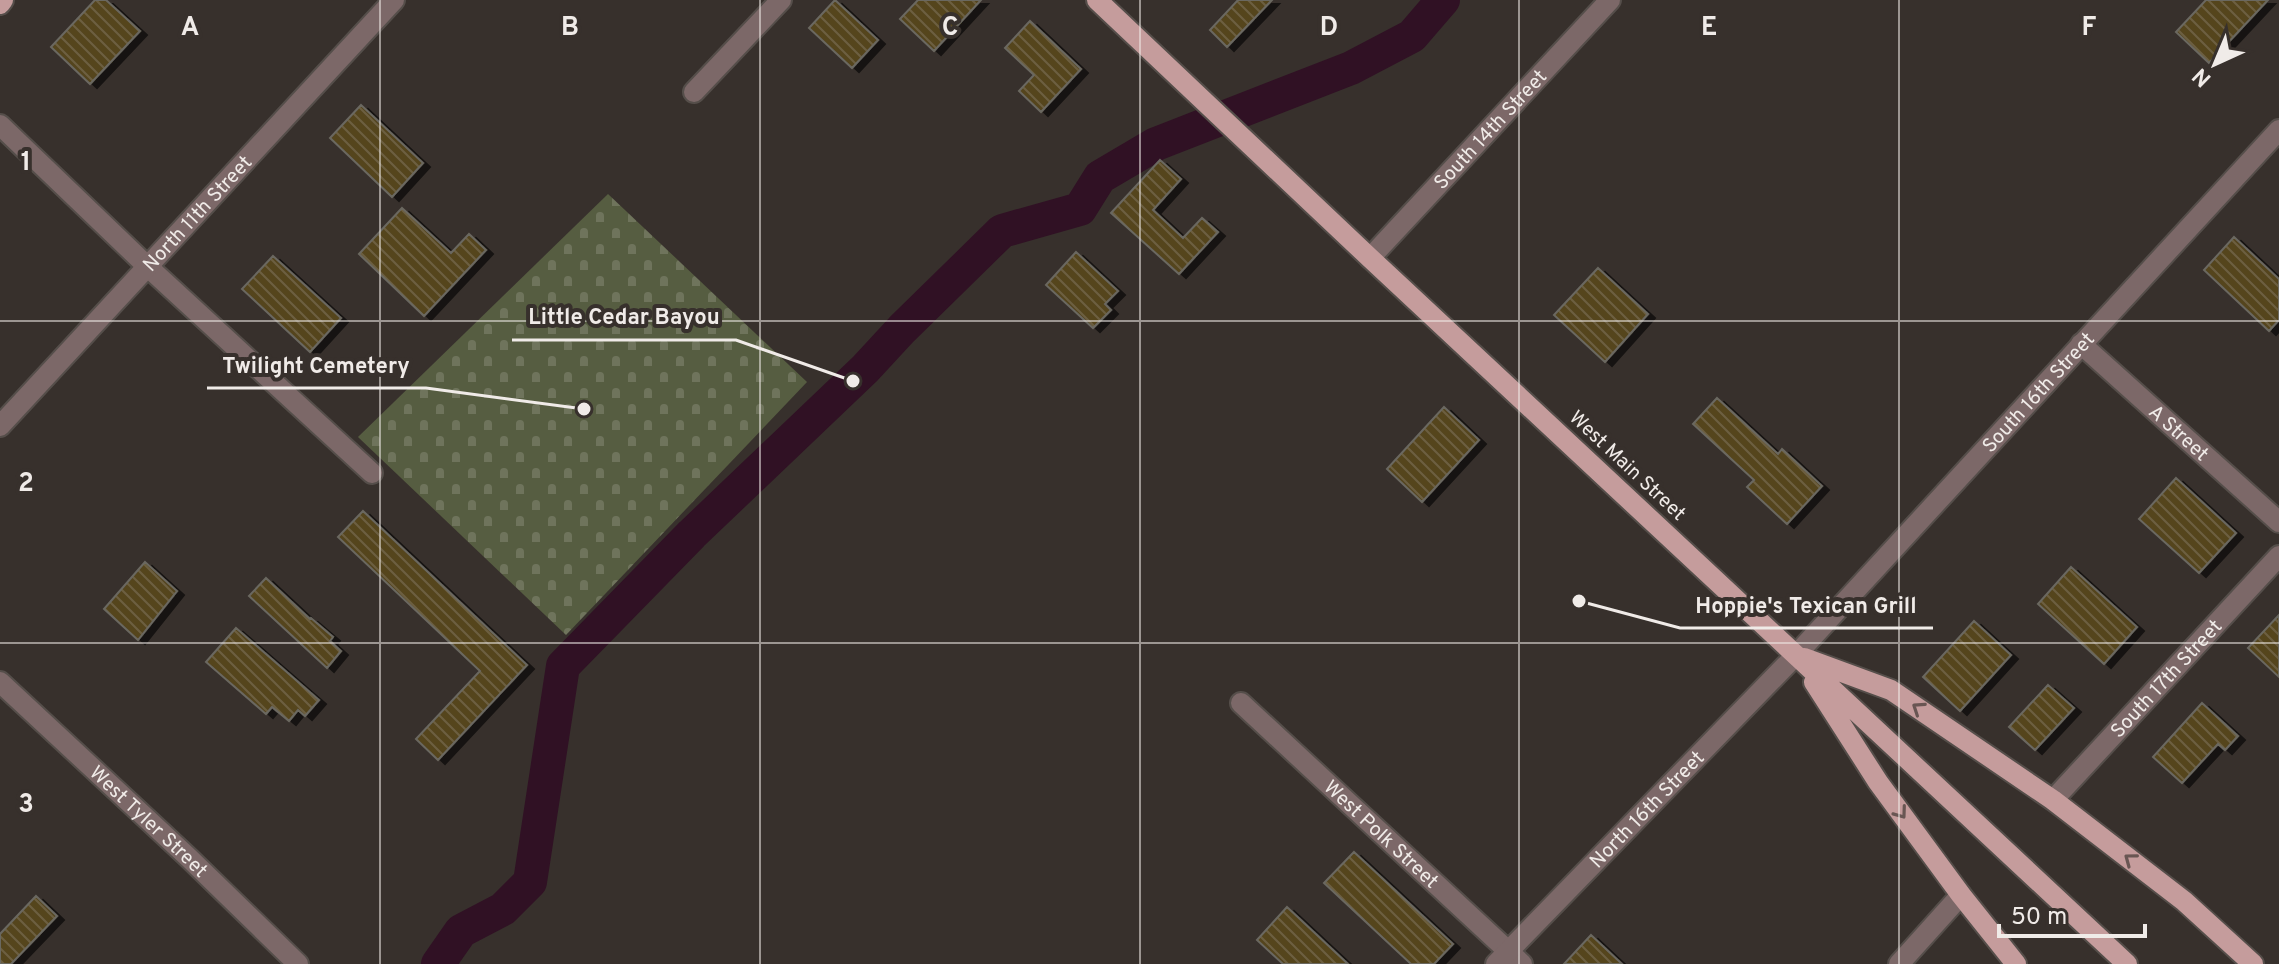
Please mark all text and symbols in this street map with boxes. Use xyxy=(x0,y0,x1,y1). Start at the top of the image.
text: A xyxy=(181,12,199,45)
text: B xyxy=(561,12,579,45)
text: C xyxy=(942,12,958,45)
text: D xyxy=(1320,12,1338,45)
text: E xyxy=(1701,12,1717,45)
text: F xyxy=(2082,12,2097,45)
north arrow xyxy=(2175,24,2255,104)
text: N xyxy=(2188,61,2218,92)
street label: South 14th Street xyxy=(1429,65,1554,196)
text: 1 xyxy=(21,147,31,180)
street label: North 11th Street xyxy=(138,151,259,278)
callout: Little Cedar Bayou xyxy=(512,294,736,340)
text: Little Cedar Bayou xyxy=(528,305,720,332)
street label: South 16th Street xyxy=(1977,328,2101,459)
callout: Twilight Cemetery xyxy=(207,342,426,388)
text: Twilight Cemetery xyxy=(222,354,410,381)
street label: A Street xyxy=(2142,400,2213,468)
street label: West Main Street xyxy=(1563,406,1691,527)
text: 2 xyxy=(18,468,34,501)
callout: Hoppie's Texican Grill xyxy=(1680,582,1933,628)
text: Hoppie's Texican Grill xyxy=(1695,594,1917,621)
street label: South 17th Street xyxy=(2106,615,2229,744)
one-way arrow xyxy=(1912,703,1927,718)
street label: North 16th Street xyxy=(1585,746,1711,875)
street label: West Tyler Street xyxy=(83,761,213,884)
street label: West Polk Street xyxy=(1317,775,1443,895)
text: 3 xyxy=(18,789,34,822)
one-way arrow xyxy=(1892,804,1906,819)
one-way arrow xyxy=(2124,855,2138,869)
scale bar xyxy=(1999,888,2145,938)
text: 50 m xyxy=(2011,903,2067,933)

